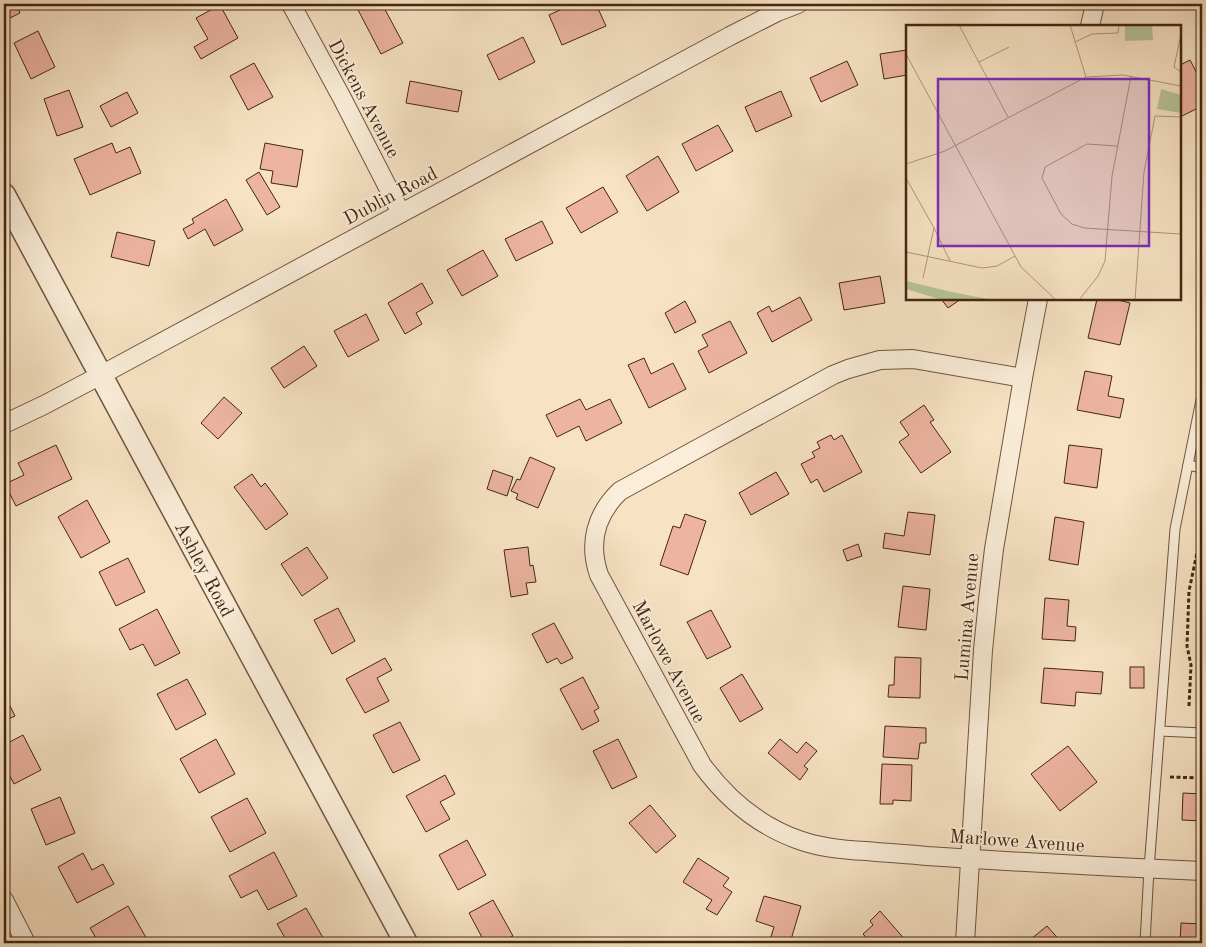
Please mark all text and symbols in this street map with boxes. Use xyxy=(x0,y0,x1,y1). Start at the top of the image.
inset map xyxy=(906,25,1181,300)
street label: Dickens Avenue xyxy=(324,37,402,161)
street label: Dublin Road xyxy=(341,165,441,230)
street label: Ashley Road xyxy=(170,519,236,621)
street label: Lumina Avenue xyxy=(953,552,984,682)
street label: Marlowe Avenue xyxy=(628,598,708,726)
street label: Marlowe Avenue xyxy=(949,828,1085,857)

